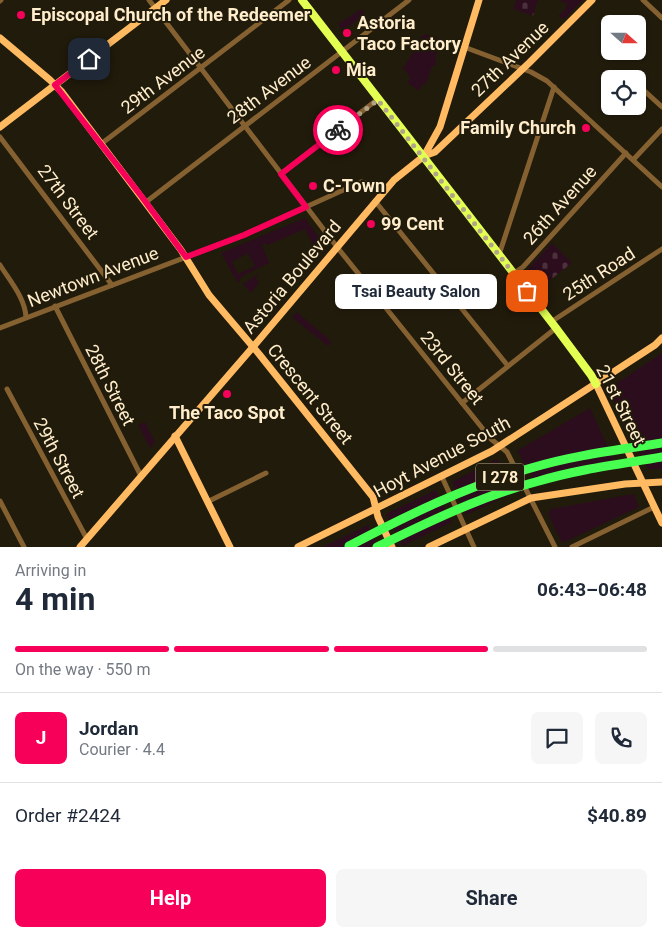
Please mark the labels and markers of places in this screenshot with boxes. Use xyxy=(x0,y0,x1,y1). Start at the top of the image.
place label: Episcopal Church of the Redeemer xyxy=(31,4,311,25)
marker: Episcopal Church of the Redeemer xyxy=(15,9,27,21)
place label: Astoria Taco Factory xyxy=(357,12,462,54)
marker: Astoria Taco Factory xyxy=(341,27,353,39)
pin xyxy=(68,38,110,80)
place label: Mia xyxy=(346,59,377,80)
marker: Mia xyxy=(330,64,342,76)
place label: Family Church xyxy=(460,117,576,138)
marker: Family Church xyxy=(580,122,592,134)
place label: C-Town xyxy=(323,175,385,196)
marker: C-Town xyxy=(307,180,319,192)
place label: 99 Cent xyxy=(381,213,444,234)
marker: 99 Cent xyxy=(365,218,377,230)
pin xyxy=(506,270,548,312)
callout: Tsai Beauty Salon xyxy=(334,274,497,308)
marker: The Taco Spot xyxy=(221,388,233,400)
place label: The Taco Spot xyxy=(169,402,285,423)

